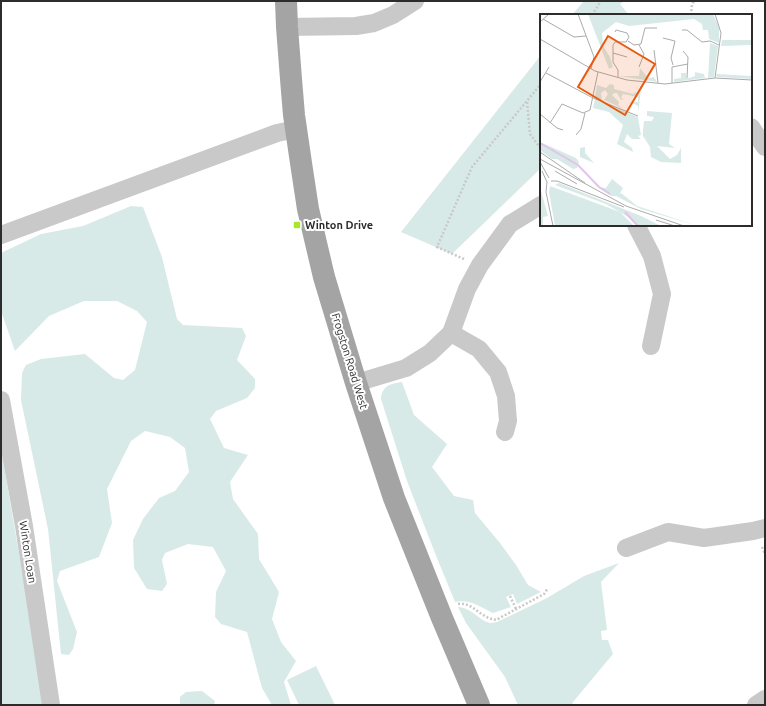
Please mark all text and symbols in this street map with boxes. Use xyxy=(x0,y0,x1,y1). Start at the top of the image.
inset map xyxy=(540,14,752,226)
place label: Winton Drive xyxy=(305,219,373,231)
marker: Winton Drive xyxy=(292,220,302,230)
street label: Frogston Road West xyxy=(330,311,371,411)
street label: Winton Loan xyxy=(17,520,39,584)

